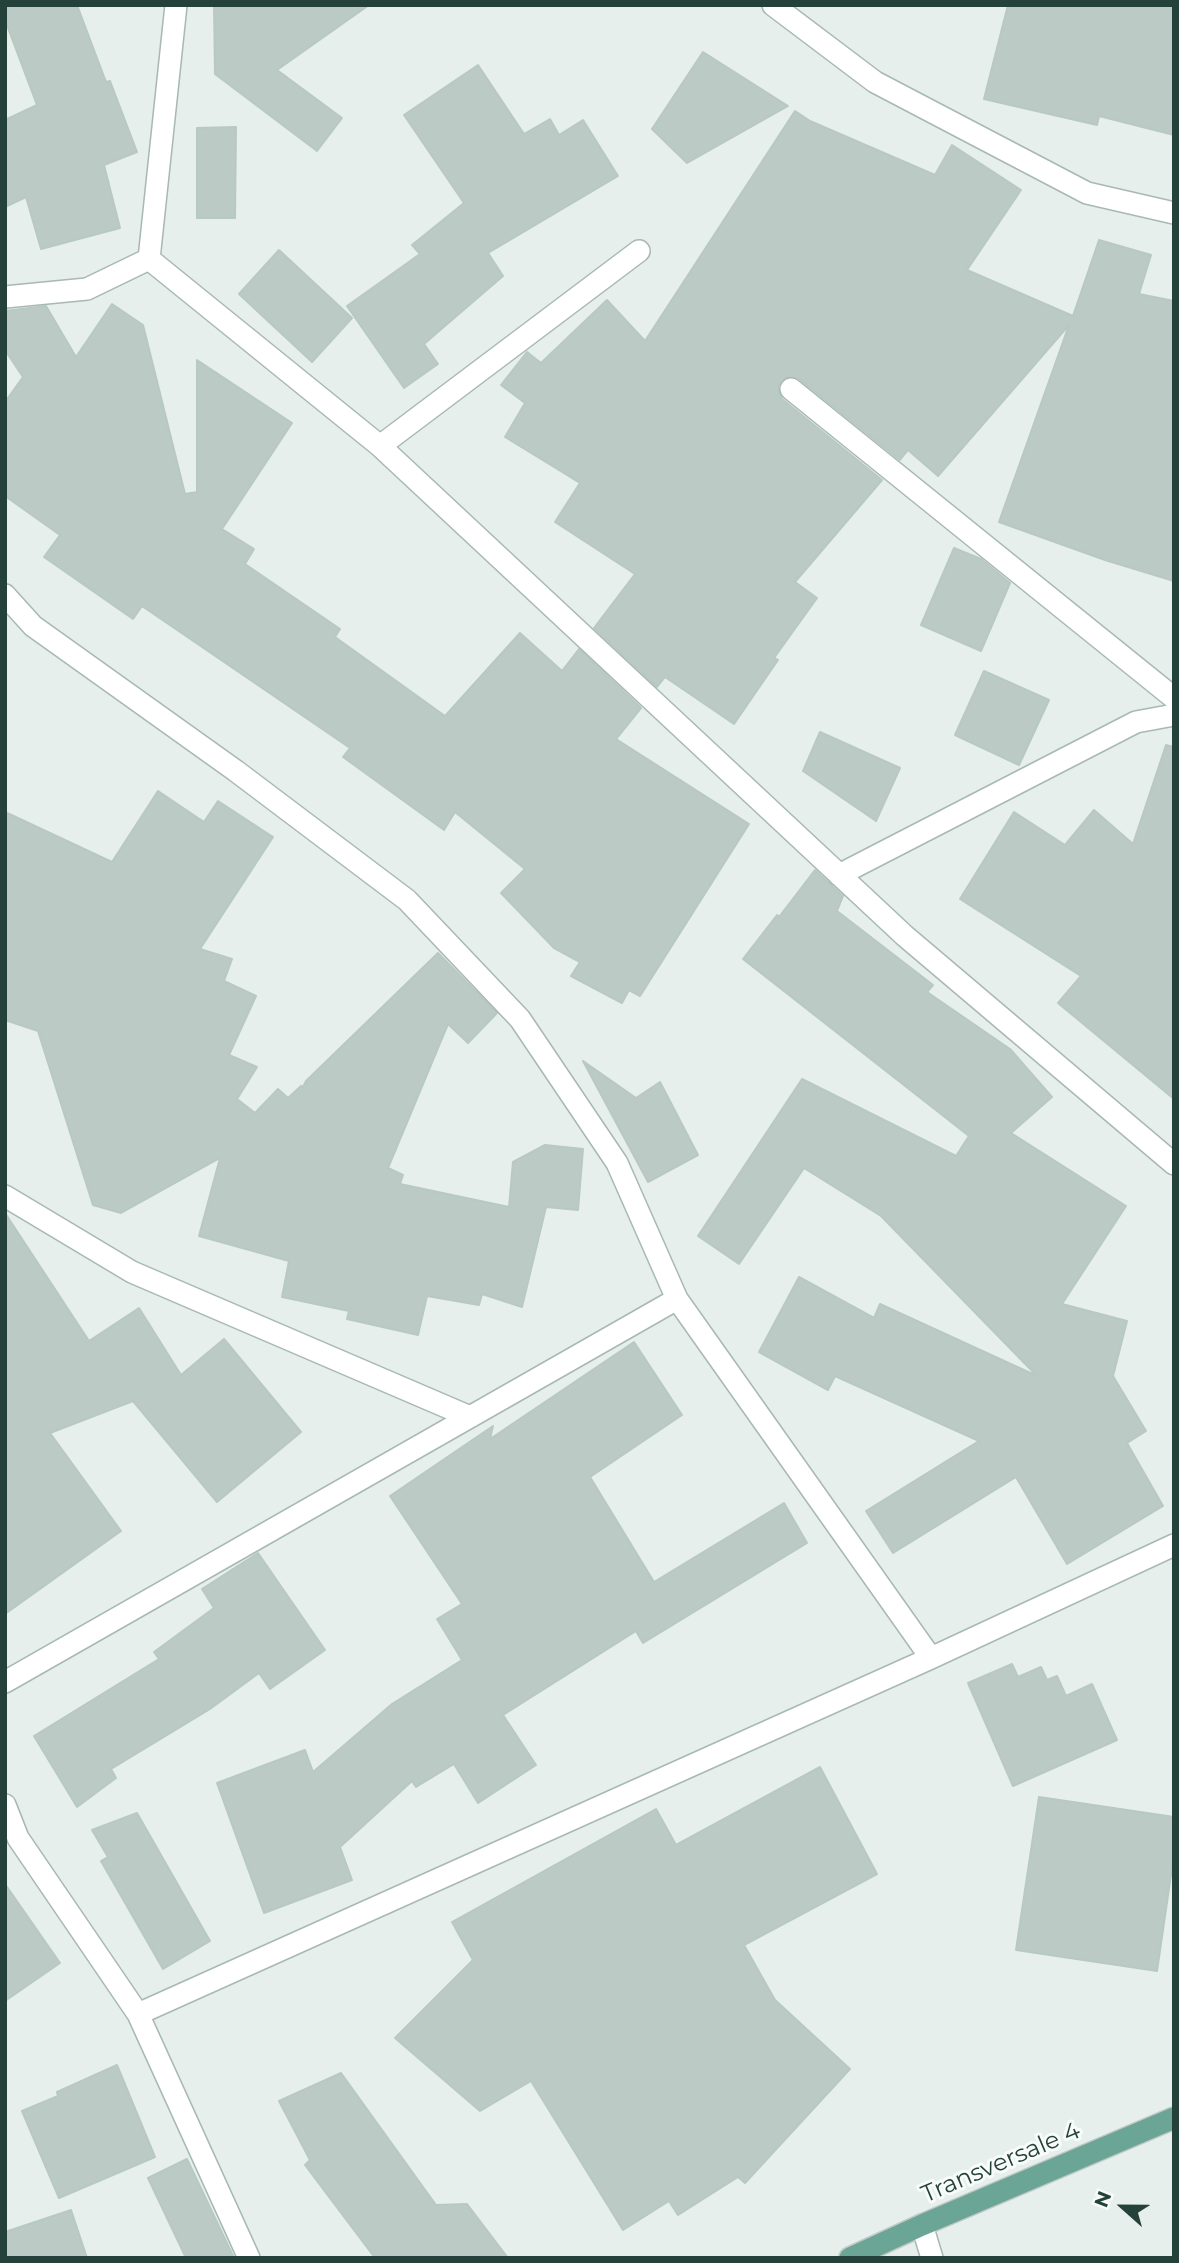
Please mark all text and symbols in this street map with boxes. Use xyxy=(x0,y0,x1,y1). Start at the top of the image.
street label: Transversale 4 xyxy=(917,2117,1085,2209)
north arrow xyxy=(1088,2172,1158,2242)
text: N xyxy=(1089,2188,1116,2211)

